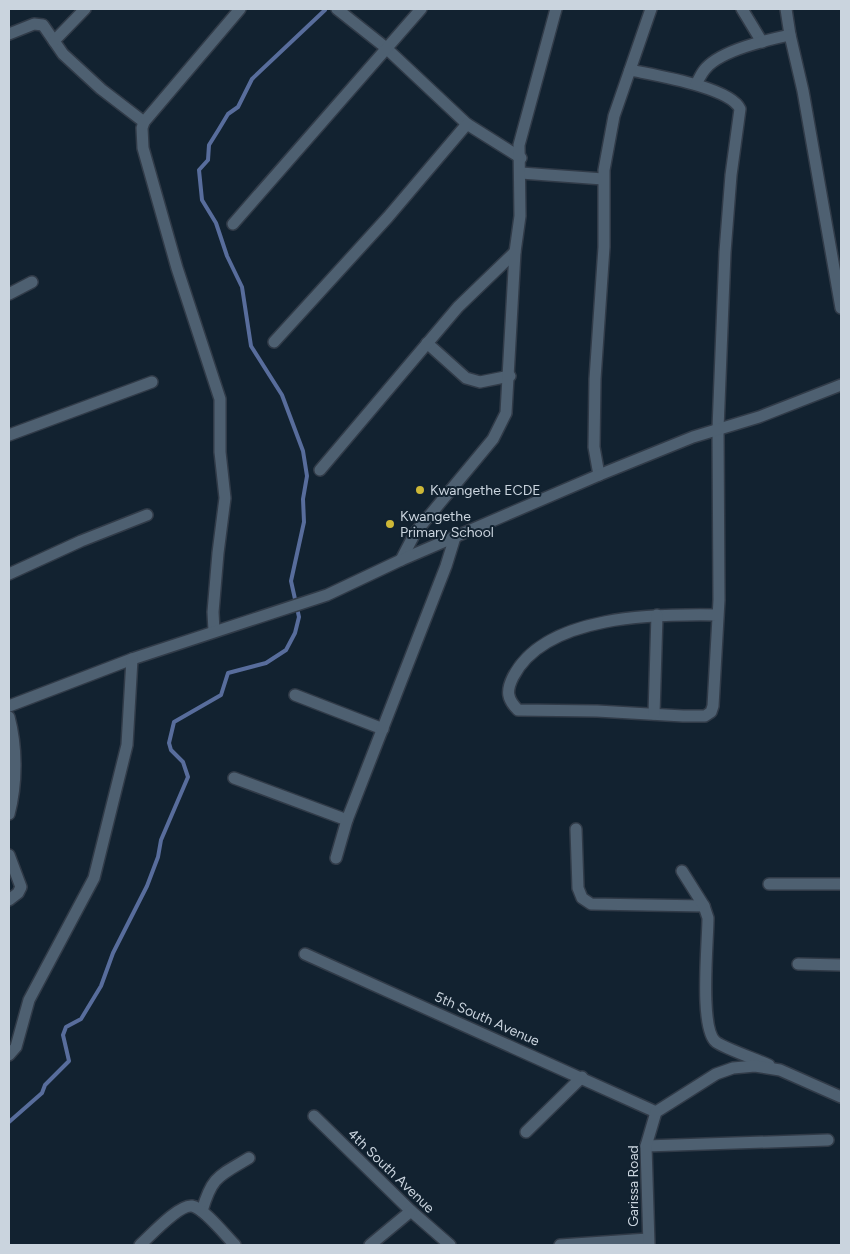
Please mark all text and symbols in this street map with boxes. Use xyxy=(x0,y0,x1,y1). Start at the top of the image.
place label: Kwangethe ECDE xyxy=(430,482,541,499)
marker: Kwangethe ECDE xyxy=(414,484,426,496)
place label: Kwangethe Primary School xyxy=(400,508,494,541)
marker: Kwangethe Primary School xyxy=(384,518,396,530)
street label: 5th South Avenue xyxy=(432,988,542,1050)
street label: 4th South Avenue xyxy=(344,1125,438,1217)
street label: Garissa Road xyxy=(625,1145,642,1227)

